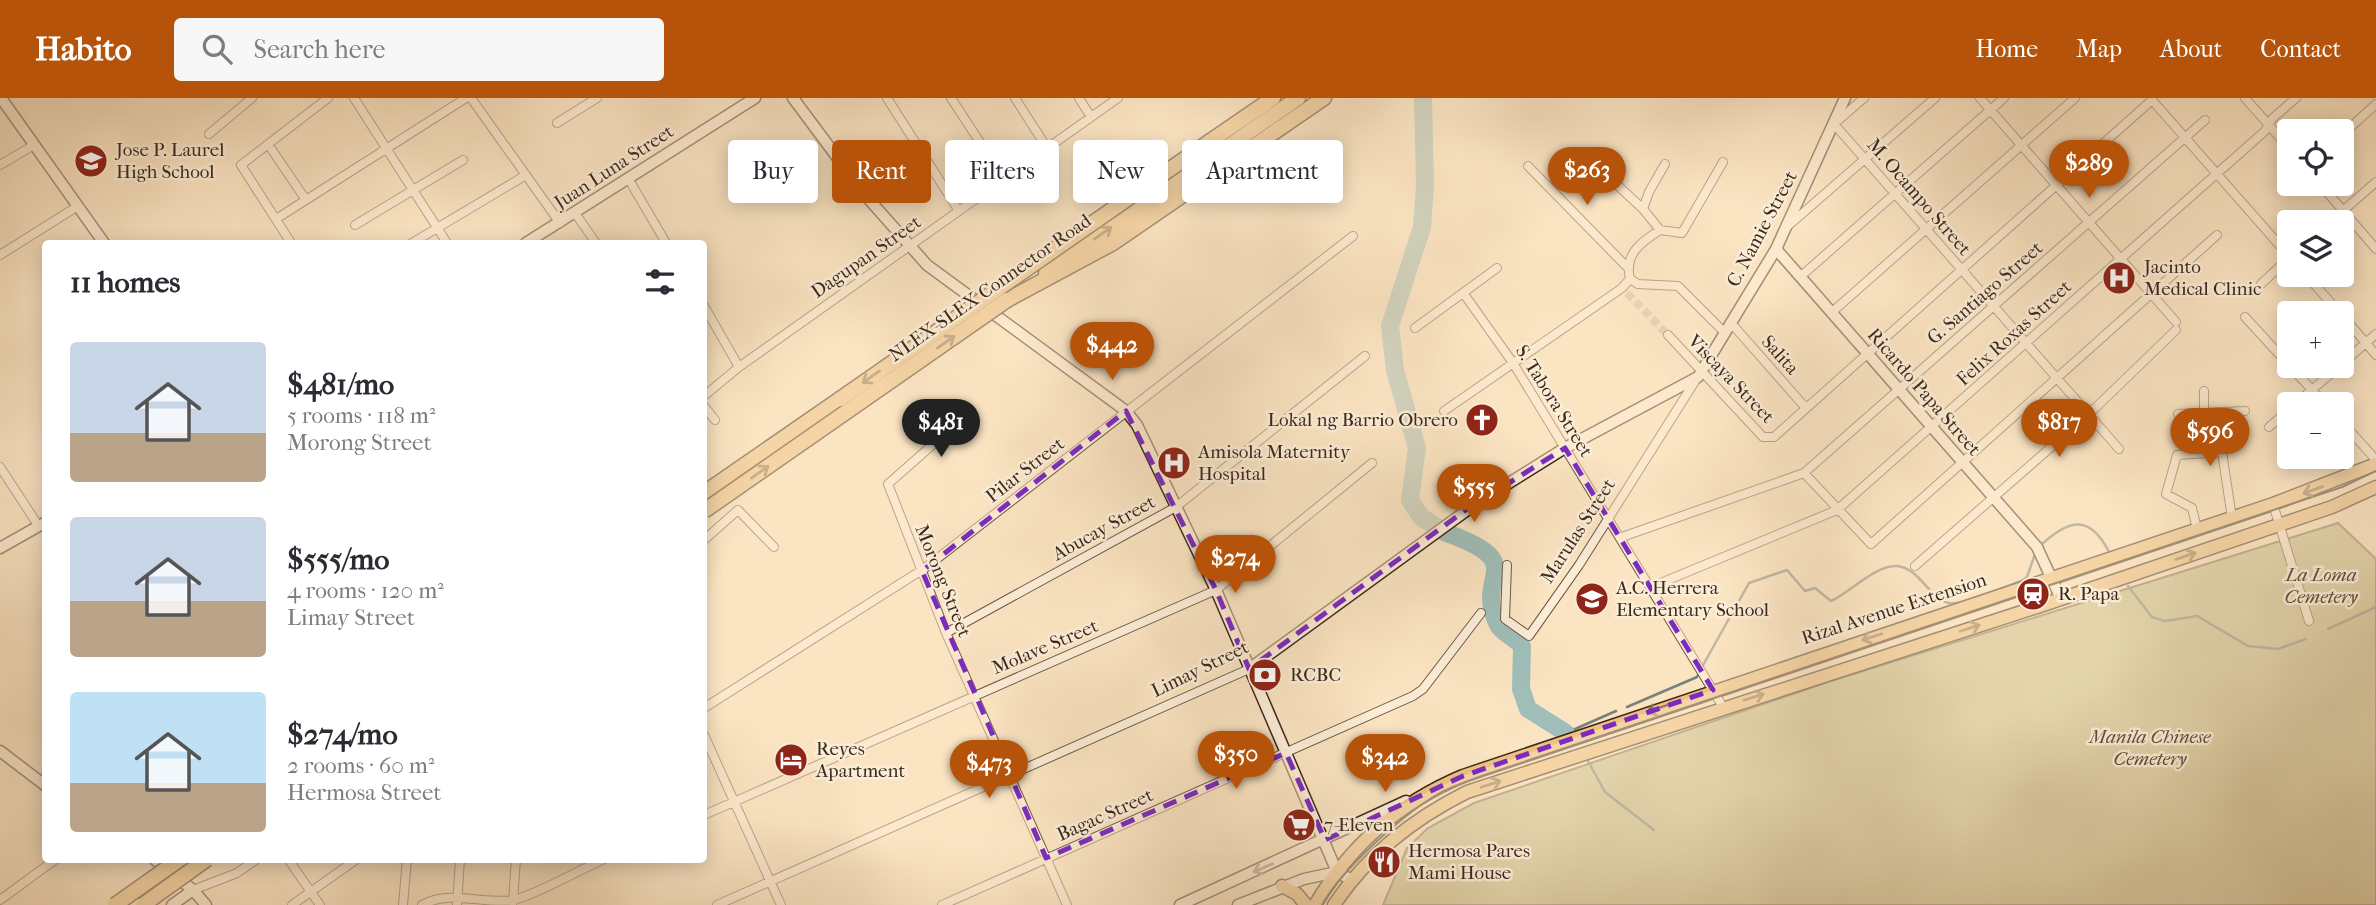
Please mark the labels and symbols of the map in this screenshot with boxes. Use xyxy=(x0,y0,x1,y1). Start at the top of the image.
street label: Juan Luna Street xyxy=(549,120,678,215)
street label: M. Ocampo Street xyxy=(1862,134,1976,260)
place label: Jose P. Laurel High School xyxy=(114,139,224,183)
pin: $289 xyxy=(2048,140,2130,200)
school or university icon: Jose P. Laurel High School xyxy=(72,142,110,180)
pin: $263 xyxy=(1546,148,1628,207)
street label: C. Namie Street xyxy=(1722,167,1802,291)
street label: NLEX-SLEX Connector Road xyxy=(885,209,1096,366)
street label: Dagupan Street xyxy=(807,211,925,303)
one-way arrow xyxy=(1093,226,1112,240)
street label: G. Santiago Street xyxy=(1923,237,2047,349)
place label: Jacinto Medical Clinic xyxy=(2142,256,2261,300)
hospital icon: Jacinto Medical Clinic xyxy=(2100,259,2138,297)
street label: Felix Roxas Street xyxy=(1952,276,2076,390)
pin: $442 xyxy=(1071,322,1153,382)
street label: Ricardo Papa Street xyxy=(1863,324,1985,460)
street label: Viscaya Street xyxy=(1683,329,1779,428)
street label: Salita xyxy=(1757,331,1803,379)
one-way arrow xyxy=(936,335,955,349)
street label: S. Tabora Street xyxy=(1511,341,1597,461)
one-way arrow xyxy=(862,370,881,384)
pin: $481 xyxy=(900,400,982,459)
pin: $817 xyxy=(2018,400,2100,459)
church icon: Lokal ng Barrio Obrero xyxy=(1463,401,1501,439)
pin: $596 xyxy=(2169,408,2251,468)
place label: Lokal ng Barrio Obrero xyxy=(1268,409,1458,431)
street label: Pilar Street xyxy=(981,432,1069,507)
place label: Amisola Maternity Hospital xyxy=(1197,441,1351,485)
hospital icon: Amisola Maternity Hospital xyxy=(1155,444,1193,482)
pin: $555 xyxy=(1433,464,1515,524)
one-way arrow xyxy=(749,465,769,479)
street label: Marulas Street xyxy=(1536,474,1620,587)
one-way arrow xyxy=(2302,485,2324,497)
street label: Abucay Street xyxy=(1048,491,1159,566)
street label: Morong Street xyxy=(910,521,976,641)
pin: $274 xyxy=(1194,536,1276,595)
one-way arrow xyxy=(2174,549,2196,561)
park label: La Loma Cemetery xyxy=(2283,564,2359,608)
street label: Rizal Avenue Extension xyxy=(1799,569,1989,649)
station icon: R. Papa xyxy=(2014,575,2052,613)
place label: A.C. Herrera Elementary School xyxy=(1615,577,1769,621)
school or university icon: A.C. Herrera Elementary School xyxy=(1573,580,1611,618)
place label: R. Papa xyxy=(2058,583,2119,605)
street label: Molave Street xyxy=(989,615,1102,679)
one-way arrow xyxy=(1959,621,1981,634)
one-way arrow xyxy=(1862,632,1884,644)
street label: Limay Street xyxy=(1148,636,1252,702)
bank icon: RCBC xyxy=(1246,656,1284,694)
place label: RCBC xyxy=(1290,664,1341,686)
one-way arrow xyxy=(1742,690,1764,703)
one-way arrow xyxy=(1646,704,1668,716)
park label: Manila Chinese Cemetery xyxy=(2087,726,2212,770)
pin: $350 xyxy=(1195,732,1277,791)
pin: $342 xyxy=(1344,734,1426,794)
place label: Reyes Apartment xyxy=(815,738,905,782)
pin: $473 xyxy=(948,740,1030,800)
hotel icon: Reyes Apartment xyxy=(772,741,810,779)
one-way arrow xyxy=(1480,777,1502,790)
street label: Bagac Street xyxy=(1054,784,1157,846)
supermarket icon: 7-Eleven xyxy=(1280,806,1318,844)
place label: 7-Eleven xyxy=(1324,814,1394,836)
place label: Hermosa Pares Mami House xyxy=(1408,840,1530,884)
restaurant icon: Hermosa Pares Mami House xyxy=(1365,843,1403,881)
one-way arrow xyxy=(1253,862,1274,875)

